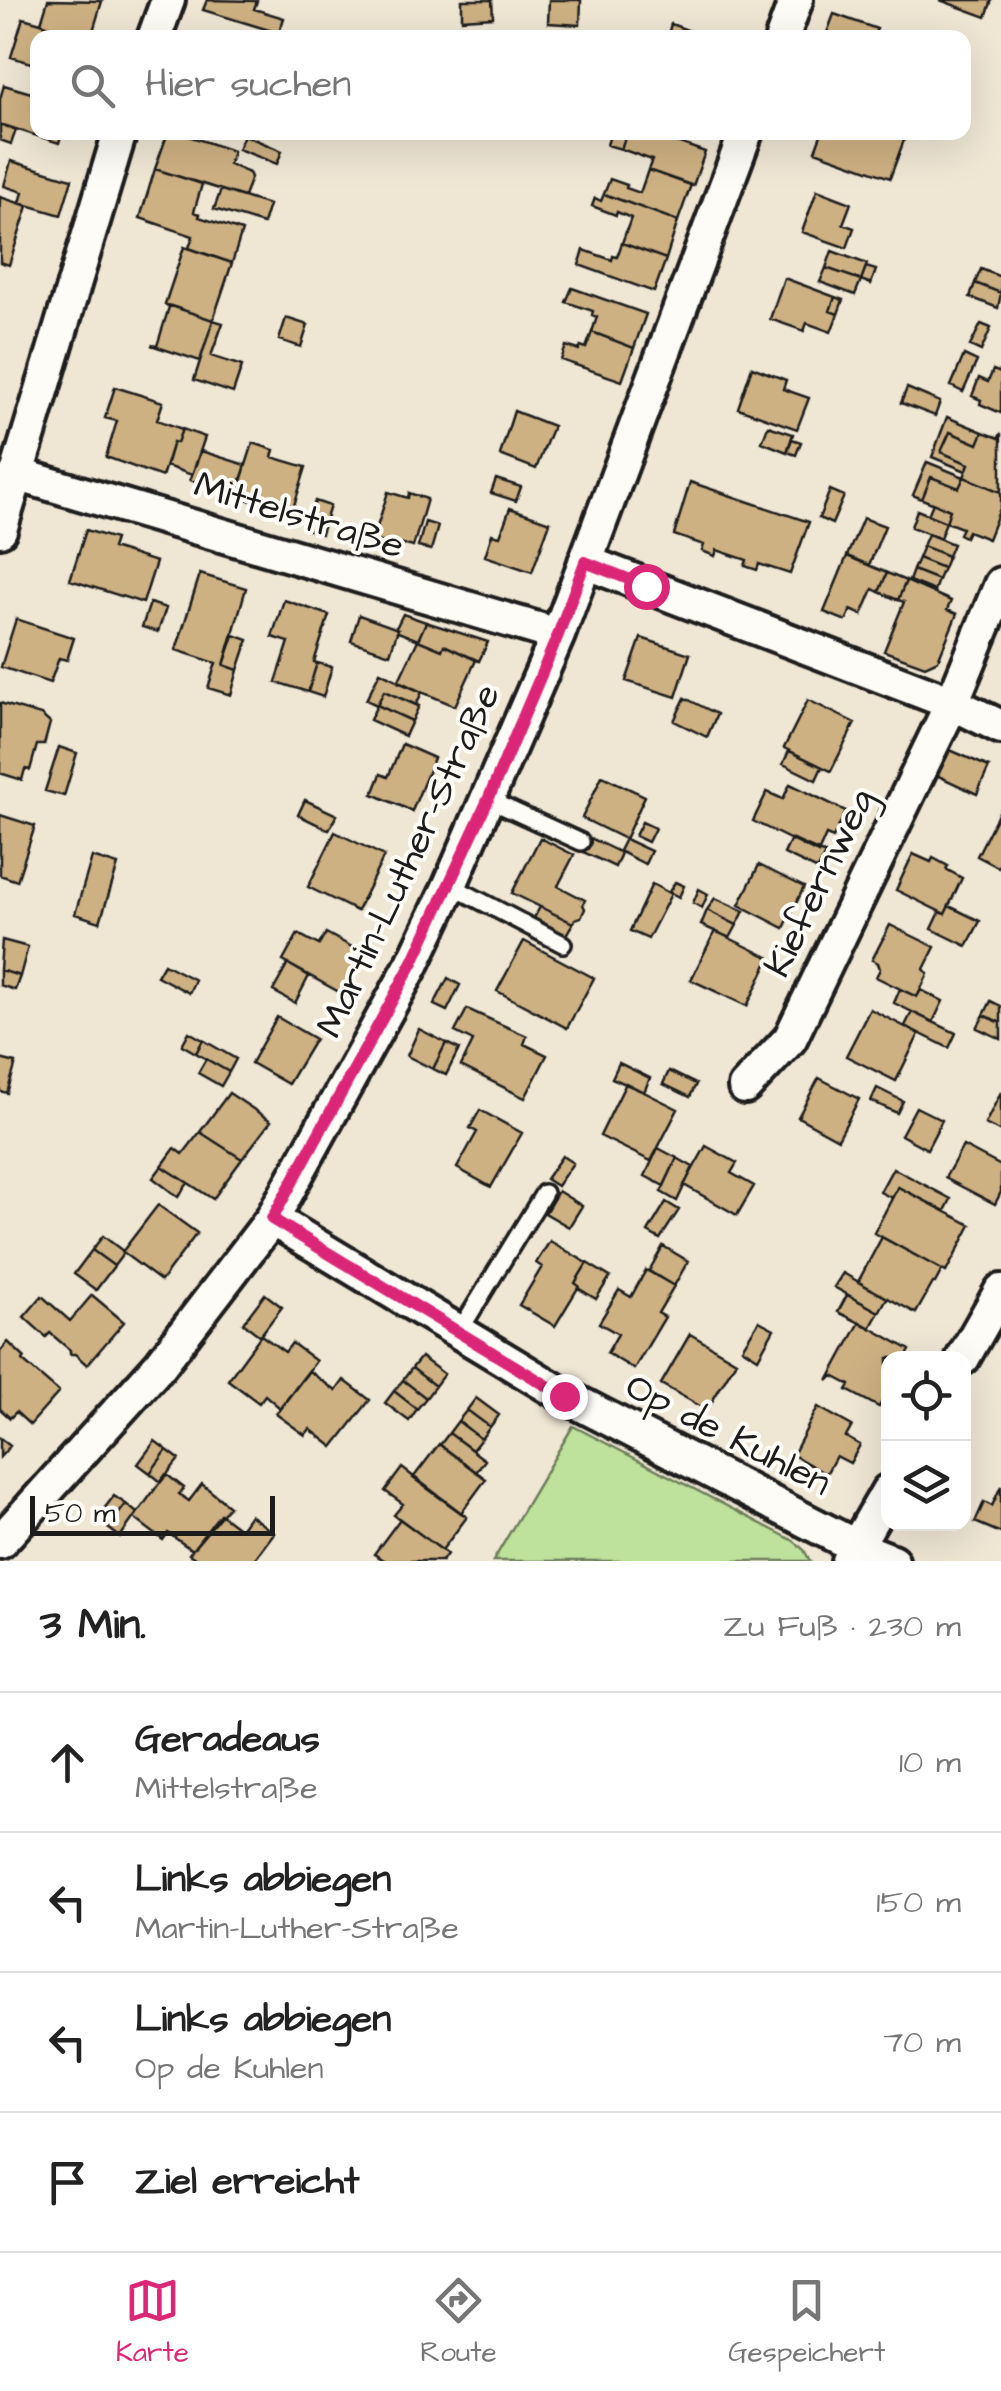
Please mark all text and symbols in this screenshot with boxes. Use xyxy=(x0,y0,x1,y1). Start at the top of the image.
search box xyxy=(30,30,971,140)
icon: search xyxy=(65,58,120,113)
text: Hier suchen xyxy=(145,59,351,111)
street label: Mittelstraße xyxy=(188,459,410,573)
route start xyxy=(624,564,670,610)
street label: Martin-Luther-Straße xyxy=(304,676,514,1046)
street label: Kiefernweg xyxy=(752,780,888,986)
map controls xyxy=(881,1351,971,1531)
button: locate xyxy=(881,1351,971,1441)
street label: Op de Kuhlen xyxy=(617,1361,839,1509)
route end xyxy=(542,1374,588,1420)
button: layers xyxy=(881,1441,971,1531)
scale bar xyxy=(30,1491,275,1536)
text: 50 m xyxy=(45,1494,116,1533)
text: 3 Min. xyxy=(40,1597,146,1655)
text: Zu Fuß · 230 m xyxy=(723,1604,961,1649)
text: Geradeaus xyxy=(135,1714,320,1766)
icon: ahead xyxy=(40,1735,95,1790)
text: 10 m xyxy=(899,1740,961,1785)
text: Mittelstraße xyxy=(135,1766,318,1811)
text: Links abbiegen xyxy=(135,1854,391,1906)
icon: left xyxy=(40,1875,95,1930)
text: 150 m xyxy=(876,1880,961,1925)
text: Martin-Luther-Straße xyxy=(135,1906,459,1951)
text: Links abbiegen xyxy=(135,1994,391,2046)
icon: left xyxy=(40,2015,95,2070)
text: 70 m xyxy=(883,2020,961,2065)
text: Op de Kuhlen xyxy=(135,2046,323,2091)
icon: arrive xyxy=(40,2155,95,2210)
text: Ziel erreicht xyxy=(135,2156,359,2208)
tab: Karte xyxy=(116,2273,189,2372)
tab: Route xyxy=(420,2273,497,2372)
tab: Gespeichert xyxy=(728,2273,885,2372)

